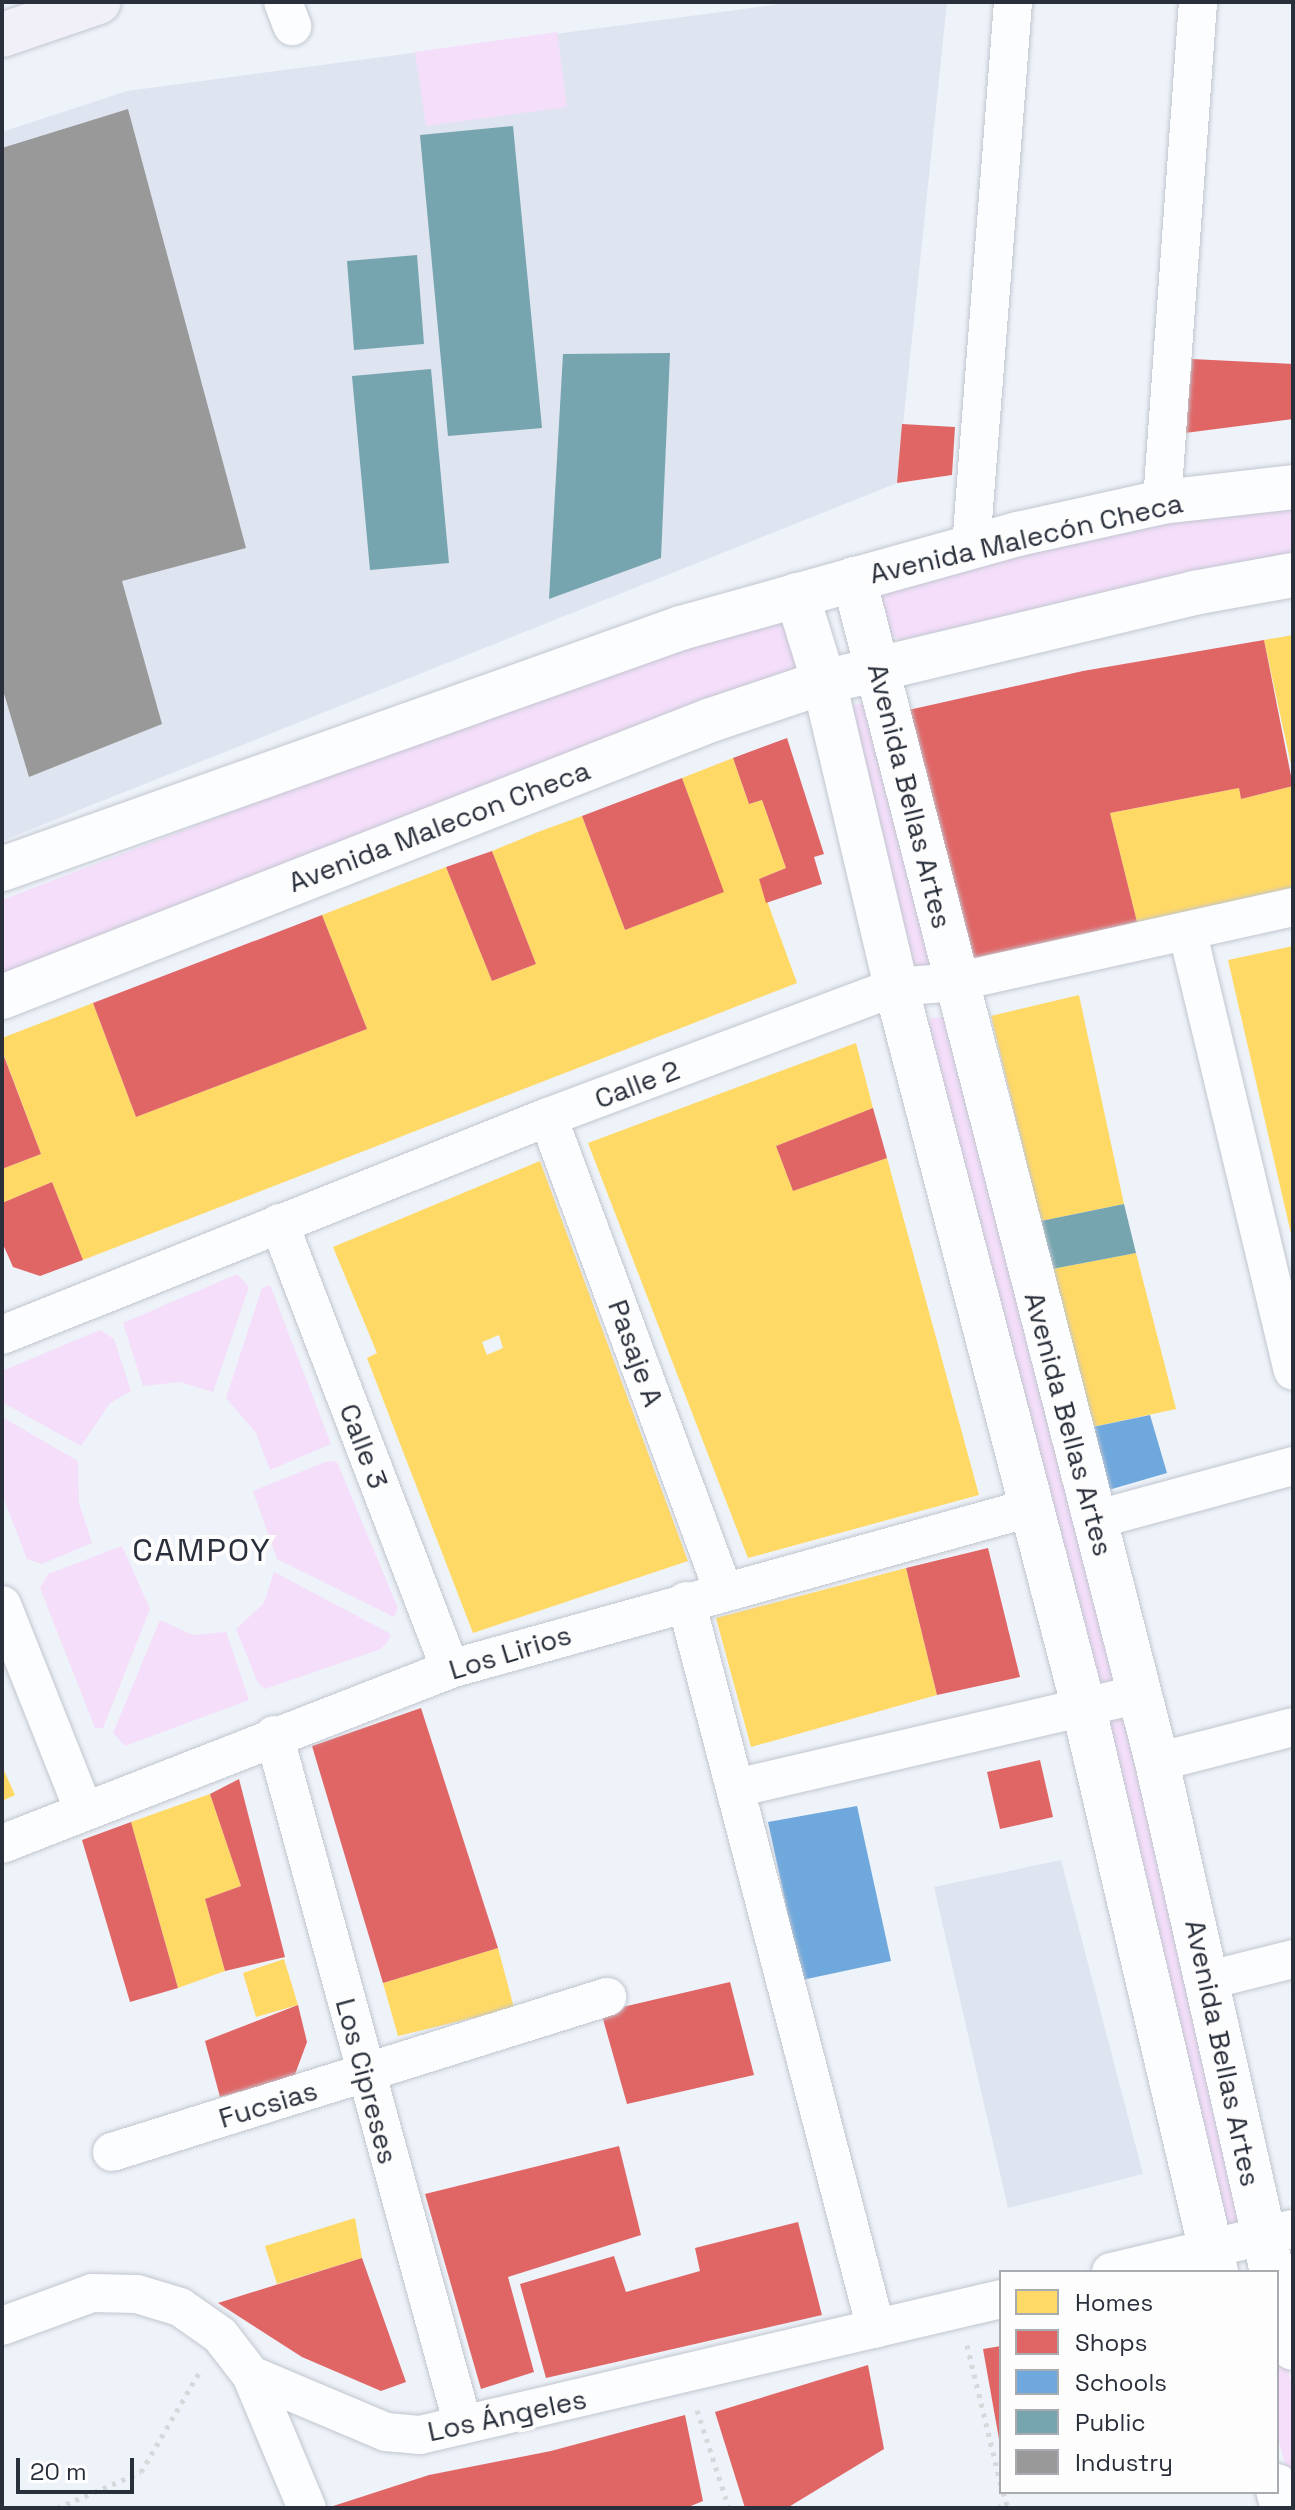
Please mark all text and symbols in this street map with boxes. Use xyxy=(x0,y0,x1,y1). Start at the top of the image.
street label: Avenida Malecón Checa xyxy=(866,486,1186,590)
street label: Avenida Bellas Artes xyxy=(861,660,959,932)
street label: Avenida Malecon Checa xyxy=(283,753,595,899)
street label: Calle 2 xyxy=(590,1052,684,1116)
street label: Avenida Bellas Artes xyxy=(1018,1288,1120,1560)
street label: Pasaje A xyxy=(601,1295,671,1411)
street label: Calle 3 xyxy=(332,1399,396,1493)
district label: CAMPOY xyxy=(132,1531,272,1569)
street label: Los Lirios xyxy=(445,1618,575,1686)
street label: Avenida Bellas Artes xyxy=(1178,1916,1268,2190)
street label: Los Cipreses xyxy=(329,1995,405,2167)
street label: Fucsias xyxy=(215,2073,321,2135)
legend xyxy=(999,2270,1279,2494)
text: Homes xyxy=(1075,2287,1153,2318)
text: Shops xyxy=(1075,2327,1147,2358)
text: Schools xyxy=(1075,2367,1167,2398)
street label: Los Ángeles xyxy=(424,2382,590,2448)
text: Public xyxy=(1075,2407,1146,2438)
scale bar xyxy=(20,2442,138,2492)
text: Industry xyxy=(1075,2447,1173,2478)
text: 20 m xyxy=(30,2456,87,2487)

